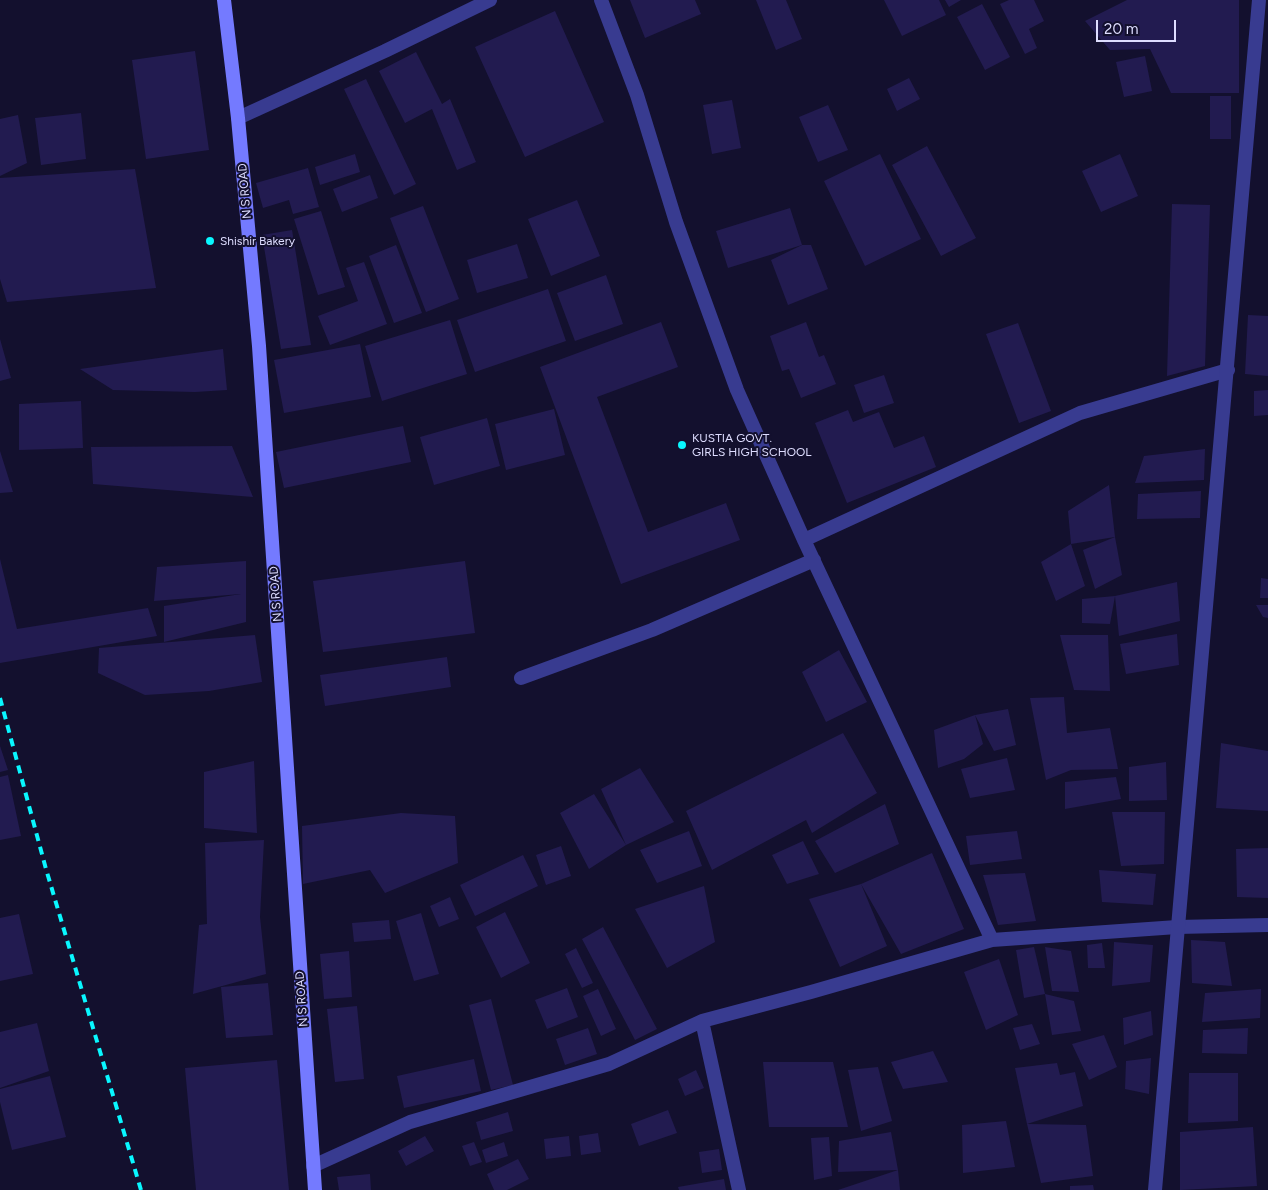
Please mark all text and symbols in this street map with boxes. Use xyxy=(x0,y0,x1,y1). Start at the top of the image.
scale bar xyxy=(1098,10,1178,42)
text: 20 m xyxy=(1104,20,1138,38)
street label: N S ROAD xyxy=(235,163,255,219)
place label: Shishir Bakery xyxy=(220,234,295,248)
marker: Shishir Bakery xyxy=(204,235,216,247)
place label: KUSTIA GOVT. GIRLS HIGH SCHOOL xyxy=(692,431,812,459)
marker: KUSTIA GOVT. GIRLS HIGH SCHOOL xyxy=(676,439,688,451)
street label: N S ROAD xyxy=(267,566,285,622)
street label: N S ROAD xyxy=(293,971,311,1027)

